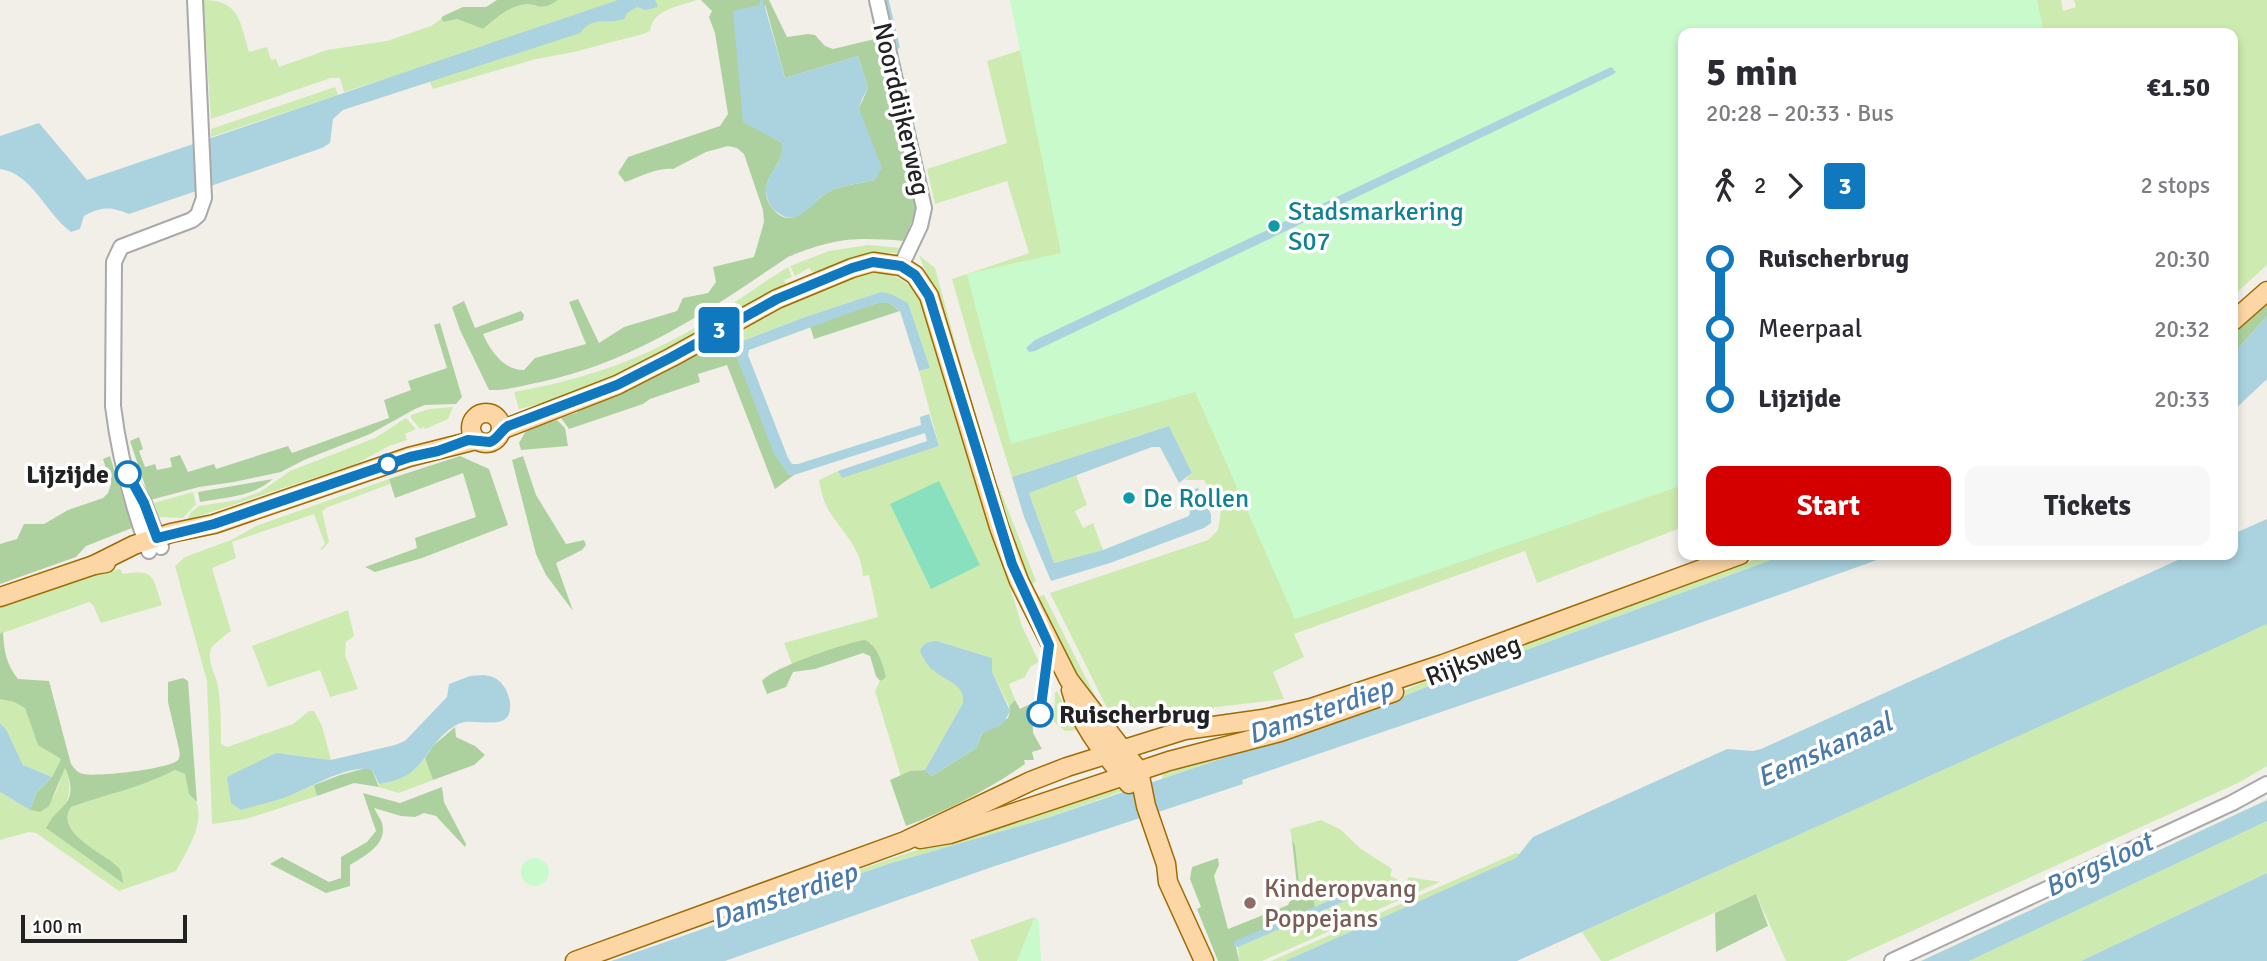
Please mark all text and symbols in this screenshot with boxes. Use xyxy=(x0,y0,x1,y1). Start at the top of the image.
street label: Noorddijkerweg xyxy=(866,20,936,199)
text: 5 min xyxy=(1706,49,1798,96)
text: €1.50 xyxy=(2146,72,2210,104)
text: 20:28 – 20:33 · Bus xyxy=(1706,99,1894,128)
icon: walk xyxy=(1706,167,1744,205)
icon: forward xyxy=(1776,167,1814,205)
text: 2 xyxy=(1754,171,1766,200)
text: 3 xyxy=(1838,171,1851,201)
text: 2 stops xyxy=(2140,171,2210,200)
place label: Stadsmarkering S07 xyxy=(1288,196,1464,258)
marker: Stadsmarkering S07 xyxy=(1266,218,1282,234)
text: Ruischerbrug xyxy=(1758,243,1909,275)
text: 20:30 xyxy=(2154,245,2210,274)
line badge: 3 xyxy=(696,307,742,353)
text: Meerpaal xyxy=(1758,313,1862,345)
text: 3 xyxy=(713,315,725,345)
text: 20:32 xyxy=(2154,315,2210,344)
text: Lijzijde xyxy=(1758,383,1841,415)
text: 20:33 xyxy=(2154,385,2210,414)
unlabelled marker xyxy=(378,454,398,474)
place label: Lijzijde xyxy=(26,459,109,491)
marker: Lijzijde xyxy=(115,461,141,487)
button: Start xyxy=(1706,466,1951,546)
button: Tickets xyxy=(1965,466,2210,546)
place label: De Rollen xyxy=(1143,483,1249,515)
marker: De Rollen xyxy=(1121,490,1137,506)
street label: Rijksweg xyxy=(1421,628,1526,694)
water label: Damsterdiep xyxy=(1243,670,1399,752)
place label: Ruischerbrug xyxy=(1059,699,1210,731)
marker: Ruischerbrug xyxy=(1027,701,1053,727)
water label: Eemskanaal xyxy=(1752,704,1899,795)
water label: Borgsloot xyxy=(2039,824,2161,905)
water label: Damsterdiep xyxy=(707,855,863,937)
place label: Kinderopvang Poppejans xyxy=(1264,873,1417,935)
marker: Kinderopvang Poppejans xyxy=(1242,895,1258,911)
scale bar xyxy=(21,912,187,944)
text: 100 m xyxy=(32,915,82,939)

